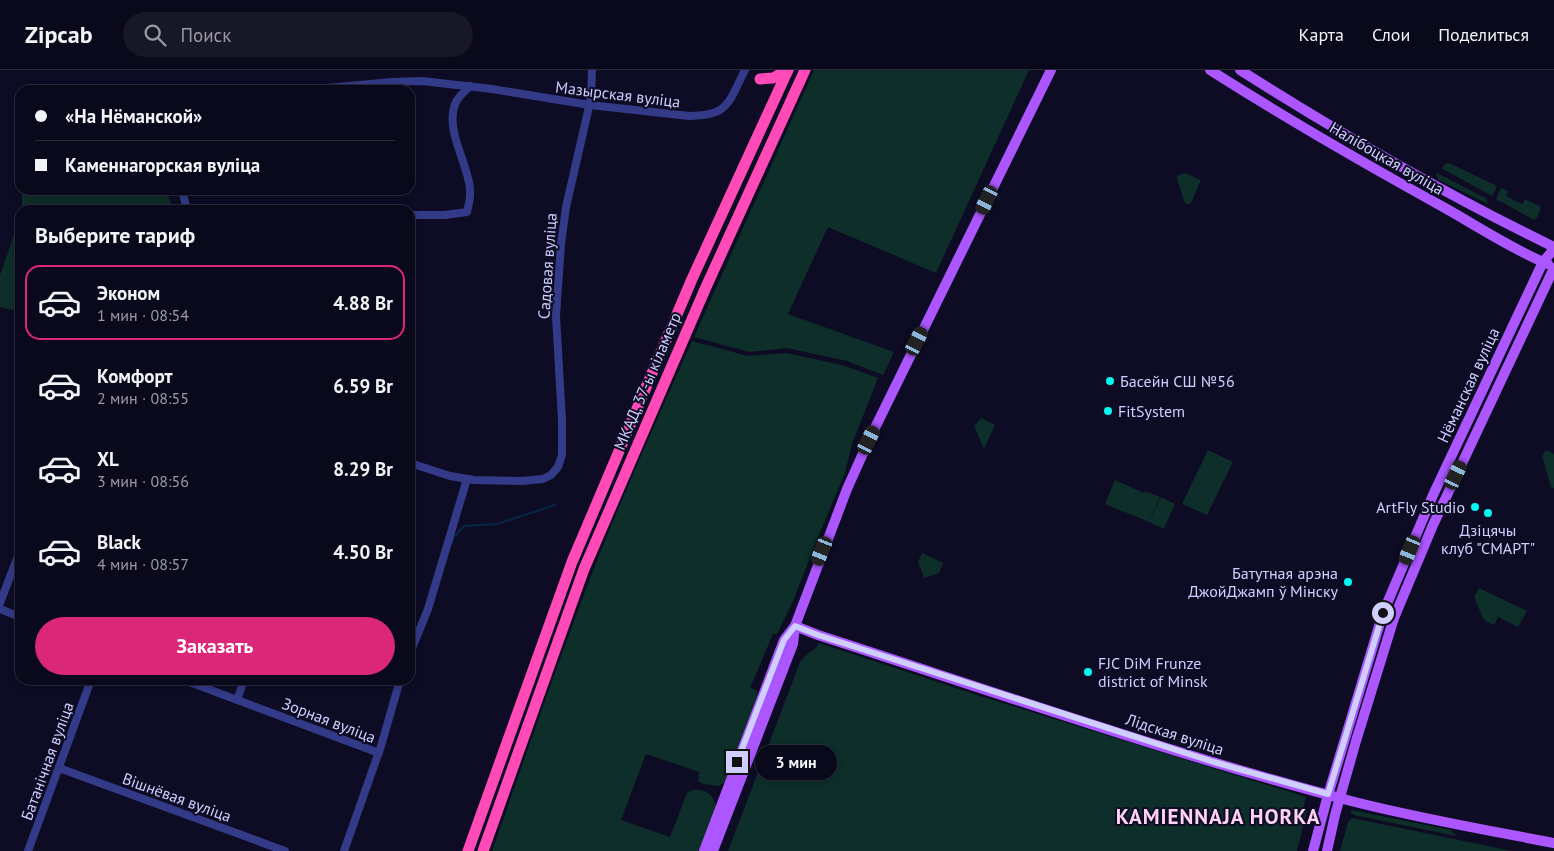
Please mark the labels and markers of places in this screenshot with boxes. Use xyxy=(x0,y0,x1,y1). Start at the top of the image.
place label: Басейн СШ №56 xyxy=(1120,371,1235,391)
marker: Басейн СШ №56 xyxy=(1104,375,1116,387)
place label: FitSystem xyxy=(1118,401,1185,421)
marker: FitSystem xyxy=(1102,405,1114,417)
place label: ArtFly Studio xyxy=(1376,497,1465,517)
marker: ArtFly Studio xyxy=(1469,501,1481,513)
marker: Дзіцячы клуб "СМАРТ" xyxy=(1482,507,1494,519)
place label: Дзіцячы клуб "СМАРТ" xyxy=(1441,520,1535,558)
place label: Батутная арэна ДжойДжамп ў Мінску xyxy=(1188,563,1339,601)
marker: Батутная арэна ДжойДжамп ў Мінску xyxy=(1342,576,1354,588)
place label: FJC DiM Frunze district of Minsk xyxy=(1098,653,1208,691)
marker: FJC DiM Frunze district of Minsk xyxy=(1082,666,1094,678)

